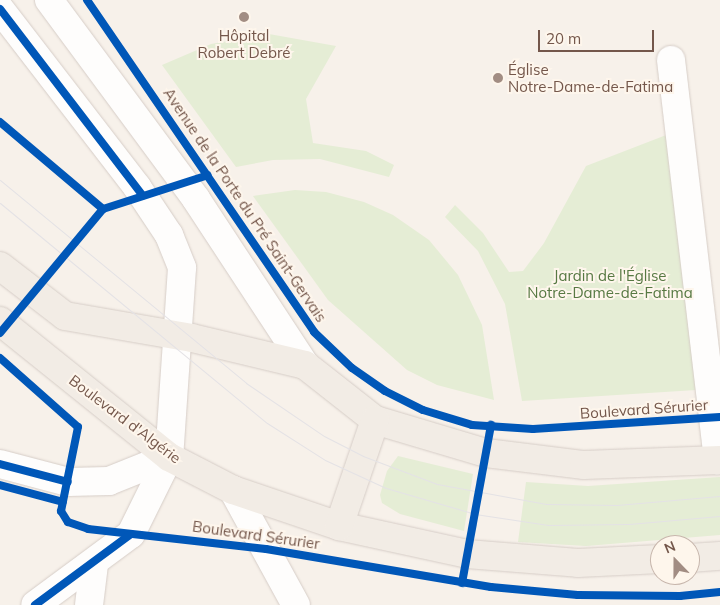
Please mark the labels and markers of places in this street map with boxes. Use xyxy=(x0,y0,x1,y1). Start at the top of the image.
marker: Hôpital Robert Debré xyxy=(237,10,251,24)
place label: Hôpital Robert Debré xyxy=(198,26,290,61)
place label: Église Notre-Dame-de-Fatima xyxy=(508,60,673,95)
marker: Église Notre-Dame-de-Fatima xyxy=(492,72,504,84)

